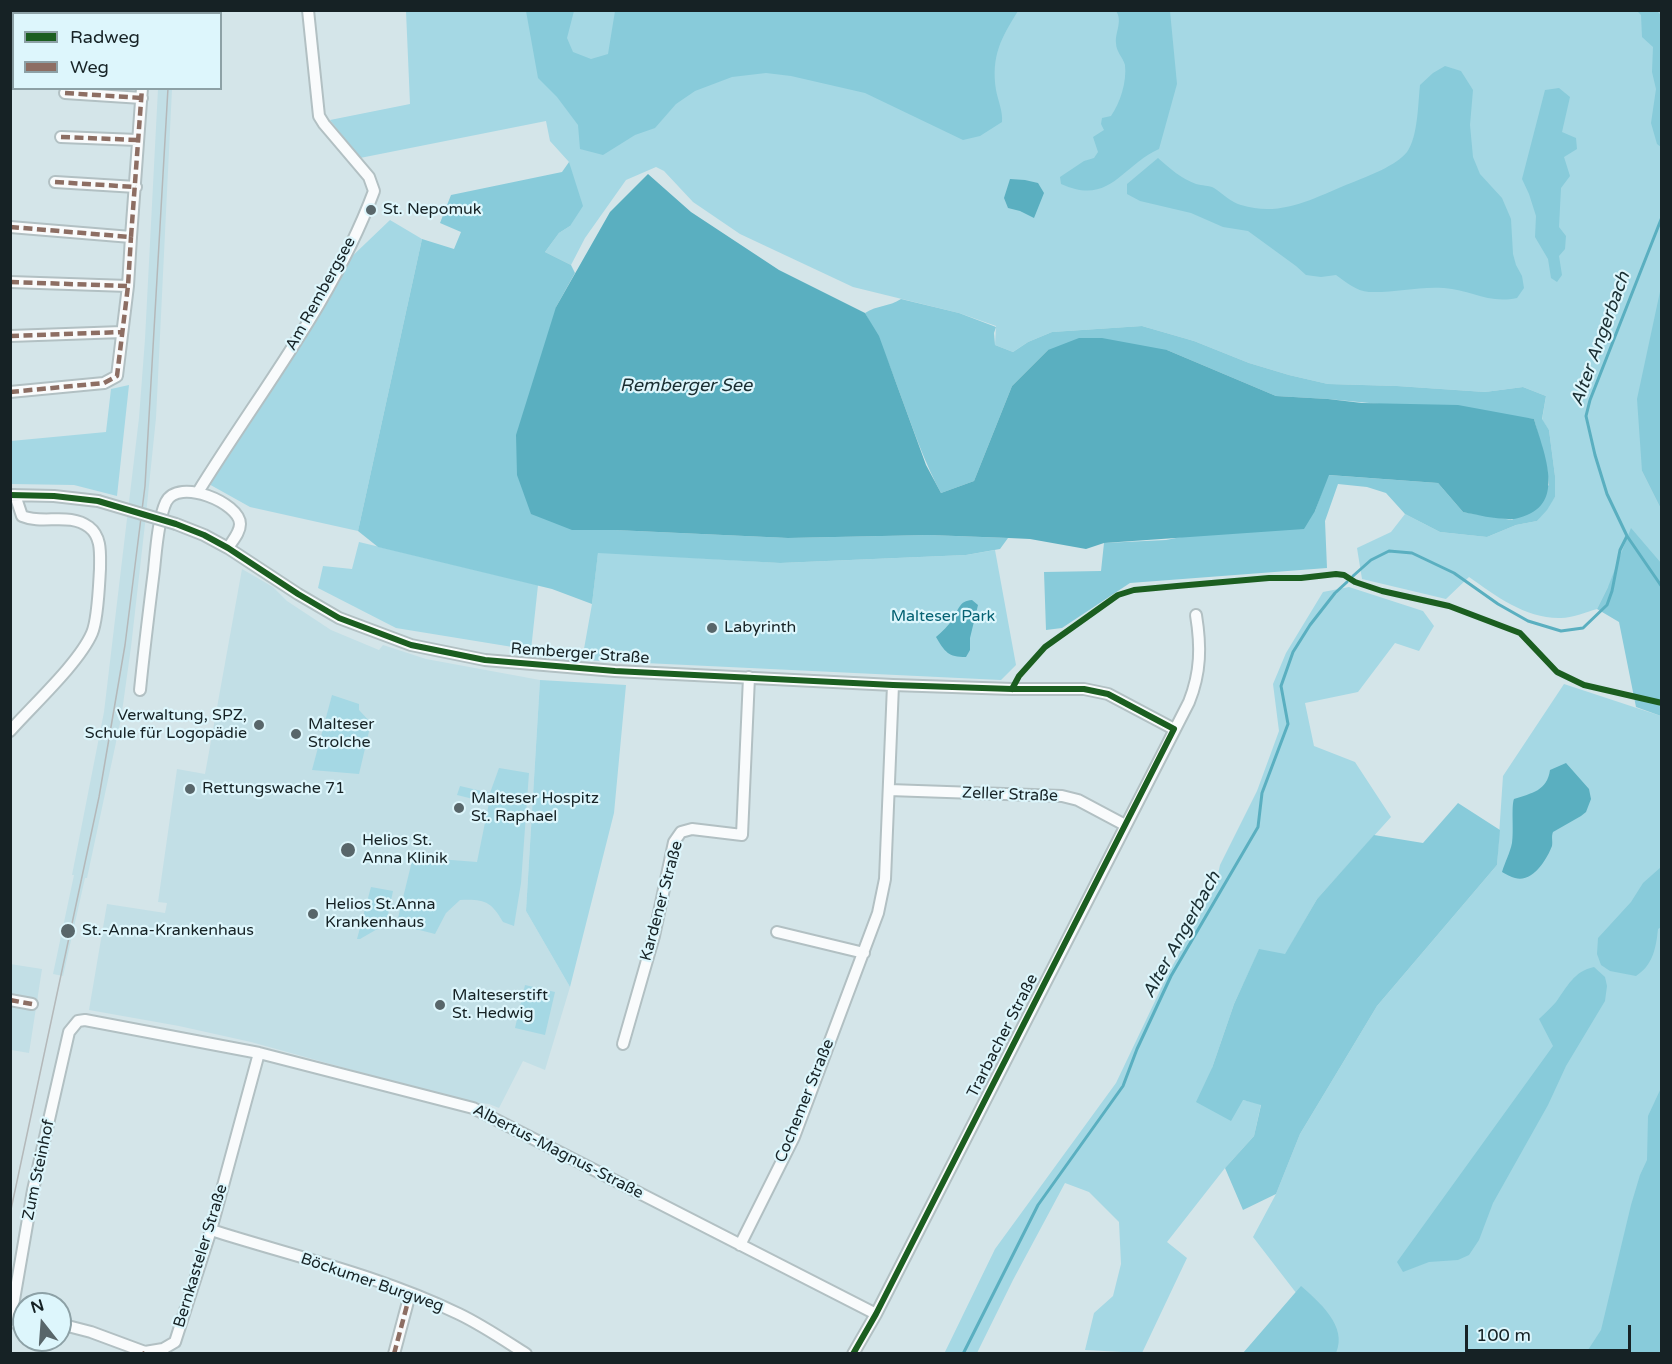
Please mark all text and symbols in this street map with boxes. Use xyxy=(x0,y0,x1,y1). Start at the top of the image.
legend xyxy=(12,12,222,90)
text: Radweg xyxy=(70,26,140,48)
text: Weg xyxy=(70,56,109,78)
place label: St. Nepomuk xyxy=(383,200,482,220)
marker: St. Nepomuk xyxy=(364,203,378,217)
street label: Am Rembergsee xyxy=(282,234,360,354)
water label: Alter Angerbach xyxy=(1567,269,1635,409)
water label: Remberger See xyxy=(620,375,752,397)
park label: Malteser Park xyxy=(891,607,995,627)
place label: Labyrinth xyxy=(724,618,796,638)
marker: Labyrinth xyxy=(705,621,719,635)
street label: Remberger Straße xyxy=(510,640,650,668)
place label: Verwaltung, SPZ, Schule für Logopädie xyxy=(85,706,247,744)
place label: Malteser Strolche xyxy=(308,715,374,753)
marker: Verwaltung, SPZ, Schule für Logopädie xyxy=(252,718,266,732)
marker: Malteser Strolche xyxy=(289,727,303,741)
place label: Rettungswache 71 xyxy=(202,779,345,799)
marker: Rettungswache 71 xyxy=(183,782,197,796)
street label: Zeller Straße xyxy=(962,784,1058,806)
place label: Malteser Hospitz St. Raphael xyxy=(471,789,599,827)
marker: Malteser Hospitz St. Raphael xyxy=(452,801,466,815)
place label: Helios St. Anna Klinik xyxy=(362,831,448,869)
street label: Kardener Straße xyxy=(637,839,687,963)
marker: Helios St. Anna Klinik xyxy=(339,841,357,859)
water label: Alter Angerbach xyxy=(1138,868,1226,1002)
place label: Helios St.Anna Krankenhaus xyxy=(325,895,436,933)
marker: Helios St.Anna Krankenhaus xyxy=(306,907,320,921)
place label: St.-Anna-Krankenhaus xyxy=(82,921,254,941)
marker: St.-Anna-Krankenhaus xyxy=(59,922,77,940)
street label: Trarbacher Straße xyxy=(964,971,1042,1101)
place label: Malteserstift St. Hedwig xyxy=(452,986,548,1024)
marker: Malteserstift St. Hedwig xyxy=(433,998,447,1012)
street label: Cochemer Straße xyxy=(771,1036,839,1166)
street label: Albertus-Magnus-Straße xyxy=(470,1101,646,1203)
street label: Zum Steinhof xyxy=(19,1118,59,1222)
street label: Bernkasteler Straße xyxy=(170,1182,232,1330)
street label: Böckumer Burgweg xyxy=(298,1249,446,1317)
north arrow xyxy=(12,1292,72,1352)
text: N xyxy=(28,1295,46,1318)
scale bar xyxy=(1468,1313,1634,1351)
text: 100 m xyxy=(1476,1324,1531,1346)

